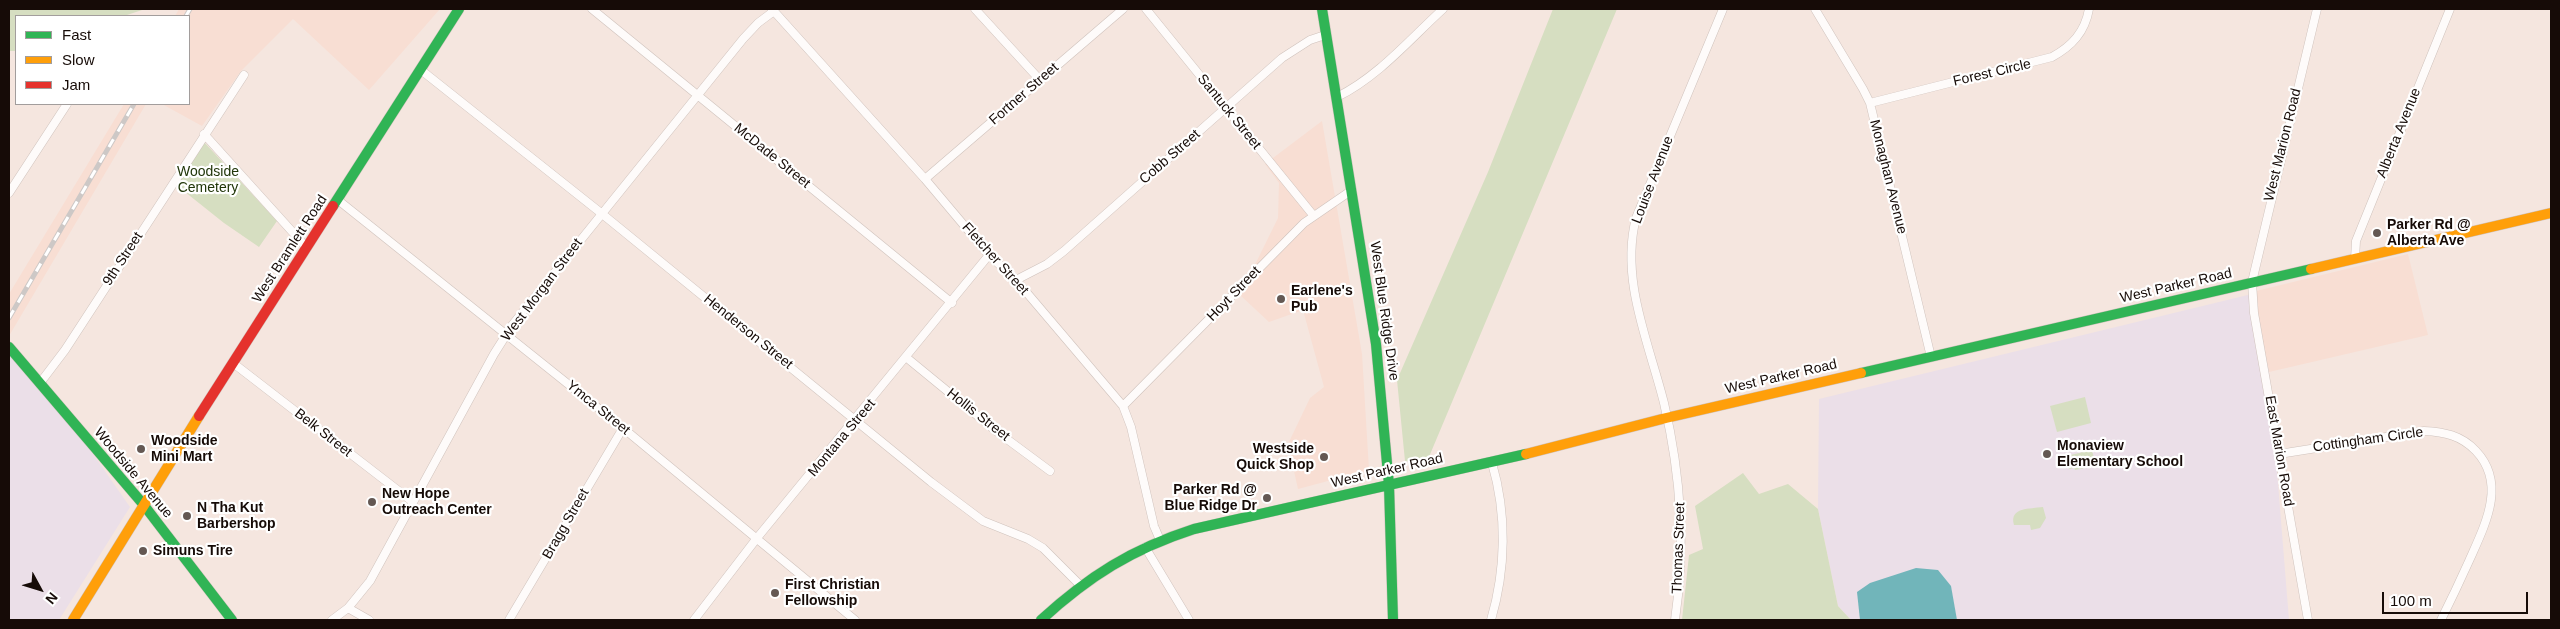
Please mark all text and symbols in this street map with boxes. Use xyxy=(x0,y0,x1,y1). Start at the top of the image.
legend xyxy=(15,15,190,105)
text: Fast xyxy=(62,26,91,43)
text: Slow xyxy=(62,51,95,68)
street label: Forest Circle xyxy=(1951,56,2033,90)
street label: Fortner Street xyxy=(986,59,1062,129)
street label: Santuck Street xyxy=(1194,71,1264,153)
text: Jam xyxy=(62,76,90,93)
street label: Alberta Avenue xyxy=(2373,86,2425,180)
street label: West Marion Road xyxy=(2261,87,2305,203)
street label: Monaghan Avenue xyxy=(1866,118,1910,236)
street label: McDade Street xyxy=(730,120,814,192)
street label: Cobb Street xyxy=(1136,126,1204,188)
street label: Louise Avenue xyxy=(1629,134,1677,226)
park label: Woodside Cemetery xyxy=(177,164,239,196)
street label: West Bramlett Road xyxy=(249,192,331,306)
place label: Parker Rd @ Alberta Ave xyxy=(2387,217,2471,250)
street label: Fletcher Street xyxy=(958,219,1032,299)
marker: Parker Rd @ Alberta Ave xyxy=(2371,227,2383,239)
street label: 9th Street xyxy=(99,229,147,289)
street label: West Morgan Street xyxy=(498,235,586,345)
street label: West Blue Ridge Drive xyxy=(1366,240,1402,382)
street label: Hoyt Street xyxy=(1204,263,1264,325)
street label: West Parker Road xyxy=(2119,265,2233,307)
place label: Earlene's Pub xyxy=(1291,283,1353,316)
street label: Henderson Street xyxy=(700,291,796,373)
marker: Earlene's Pub xyxy=(1275,293,1287,305)
street label: West Parker Road xyxy=(1724,356,1838,398)
street label: Ymca Street xyxy=(563,377,633,439)
street label: Hollis Street xyxy=(943,385,1013,445)
street label: East Marion Road xyxy=(2261,394,2297,508)
street label: Montana Street xyxy=(805,396,879,480)
street label: Belk Street xyxy=(291,405,355,461)
street label: Woodside Avenue xyxy=(90,424,176,522)
street label: Cottingham Circle xyxy=(2312,424,2424,456)
place label: Woodside Mini Mart xyxy=(151,433,218,466)
place label: Monaview Elementary School xyxy=(2057,438,2183,471)
place label: Westside Quick Shop xyxy=(1236,441,1314,474)
marker: Woodside Mini Mart xyxy=(135,443,147,455)
marker: Monaview Elementary School xyxy=(2041,448,2053,460)
street label: West Parker Road xyxy=(1330,450,1444,492)
marker: Westside Quick Shop xyxy=(1318,451,1330,463)
place label: Parker Rd @ Blue Ridge Dr xyxy=(1164,482,1257,514)
place label: New Hope Outreach Center xyxy=(382,486,492,518)
street label: Bragg Street xyxy=(539,486,593,562)
marker: Parker Rd @ Blue Ridge Dr xyxy=(1261,492,1273,504)
marker: New Hope Outreach Center xyxy=(366,496,378,508)
place label: N Tha Kut Barbershop xyxy=(197,500,276,532)
street label: Thomas Street xyxy=(1669,502,1689,594)
marker: N Tha Kut Barbershop xyxy=(181,510,193,522)
place label: Simuns Tire xyxy=(153,543,233,559)
marker: Simuns Tire xyxy=(137,545,149,557)
north arrow xyxy=(15,564,65,614)
place label: First Christian Fellowship xyxy=(785,577,880,610)
scale bar xyxy=(2385,582,2531,614)
marker: First Christian Fellowship xyxy=(769,587,781,599)
text: N xyxy=(42,589,61,607)
text: 100 m xyxy=(2390,592,2432,609)

